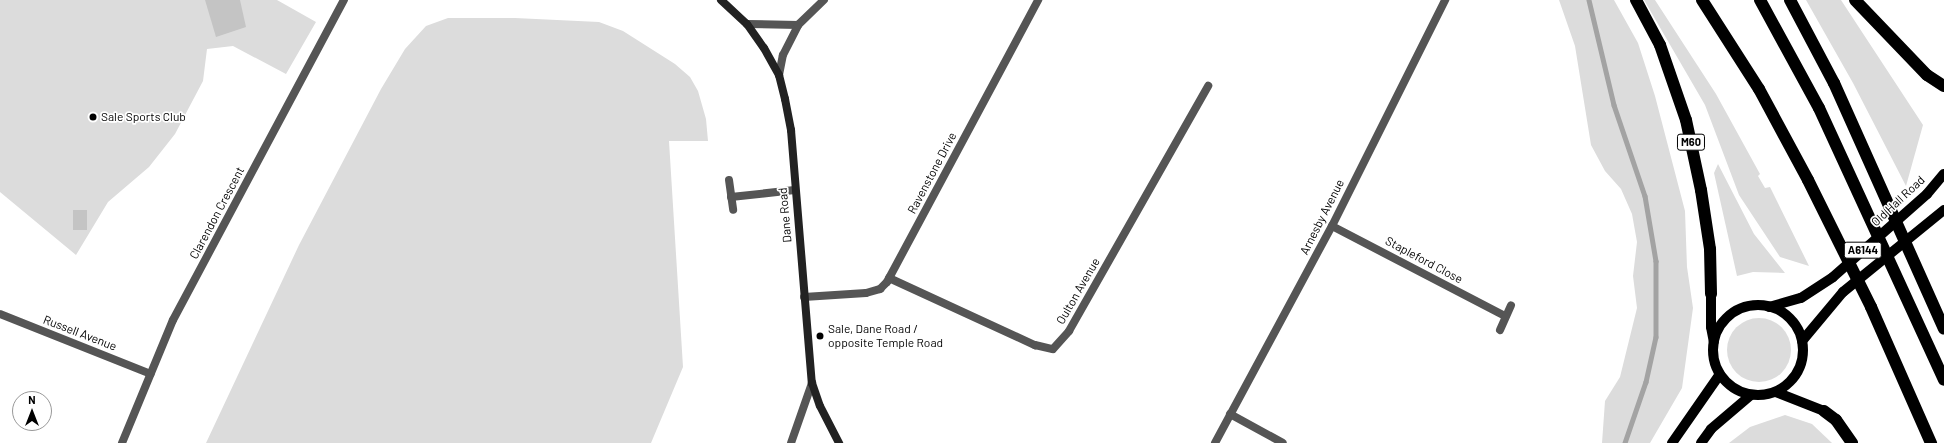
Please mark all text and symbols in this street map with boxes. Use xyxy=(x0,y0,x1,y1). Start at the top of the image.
place label: Sale Sports Club xyxy=(101,110,186,124)
marker: Sale Sports Club xyxy=(88,112,98,122)
street label: Ravenstone Drive xyxy=(904,130,960,216)
road number: M60 xyxy=(1676,133,1706,151)
street label: Clarendon Crescent xyxy=(187,164,247,262)
street label: Old Hall Road xyxy=(1868,173,1928,229)
street label: Arnesby Avenue xyxy=(1297,177,1347,257)
street label: Dane Road xyxy=(775,187,795,243)
street label: Stapleford Close xyxy=(1383,234,1465,286)
road number: A6144 xyxy=(1843,241,1883,259)
street label: Oulton Avenue xyxy=(1053,255,1103,327)
street label: Russell Avenue xyxy=(41,312,119,354)
place label: Sale, Dane Road / opposite Temple Road xyxy=(828,322,943,350)
marker: Sale, Dane Road / opposite Temple Road xyxy=(815,331,825,341)
north arrow xyxy=(12,391,52,431)
text: N xyxy=(28,393,36,406)

